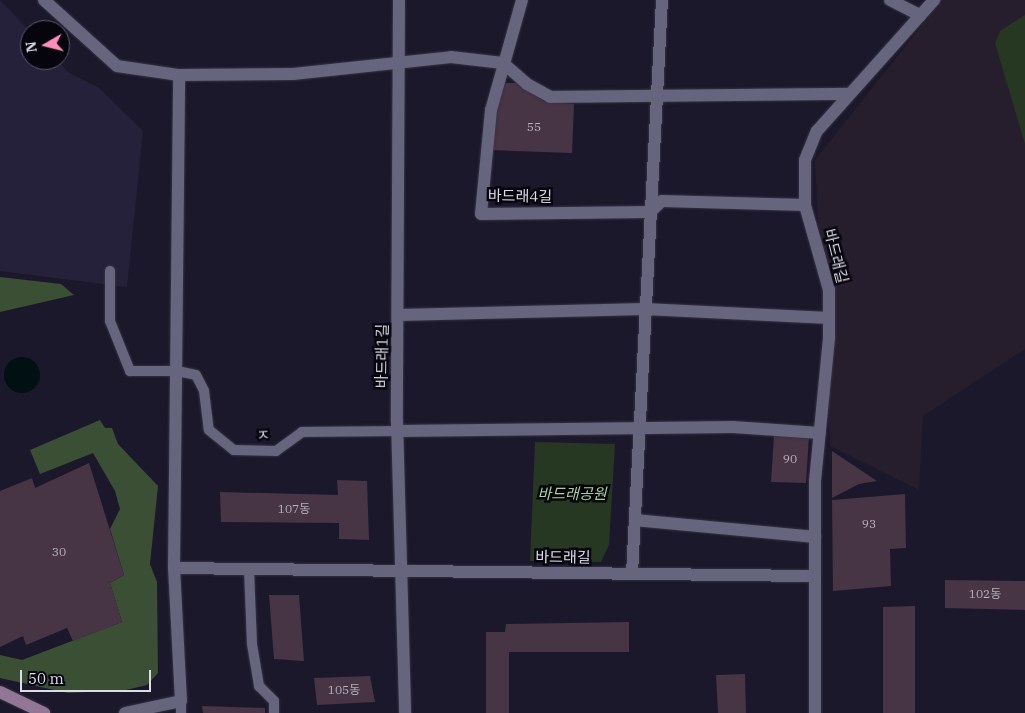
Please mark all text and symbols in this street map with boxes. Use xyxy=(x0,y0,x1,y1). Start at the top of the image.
north arrow xyxy=(20,20,70,70)
text: N xyxy=(21,40,41,54)
house number: 55 xyxy=(527,120,541,134)
street label: 바드래4길 xyxy=(488,186,552,206)
street label: 바드래길 xyxy=(821,227,851,285)
street label: 바드래1길 xyxy=(372,324,392,388)
street label: ㅈ xyxy=(256,426,270,444)
house number: 90 xyxy=(783,452,797,466)
park label: 바드래공원 xyxy=(538,485,606,503)
house number: 107동 xyxy=(278,502,310,516)
house number: 93 xyxy=(862,517,876,531)
house number: 30 xyxy=(52,545,66,559)
street label: 바드래길 xyxy=(535,548,591,566)
house number: 102동 xyxy=(969,587,1001,601)
scale bar xyxy=(22,660,154,692)
text: 50 m xyxy=(28,669,64,688)
house number: 105동 xyxy=(328,683,360,697)

